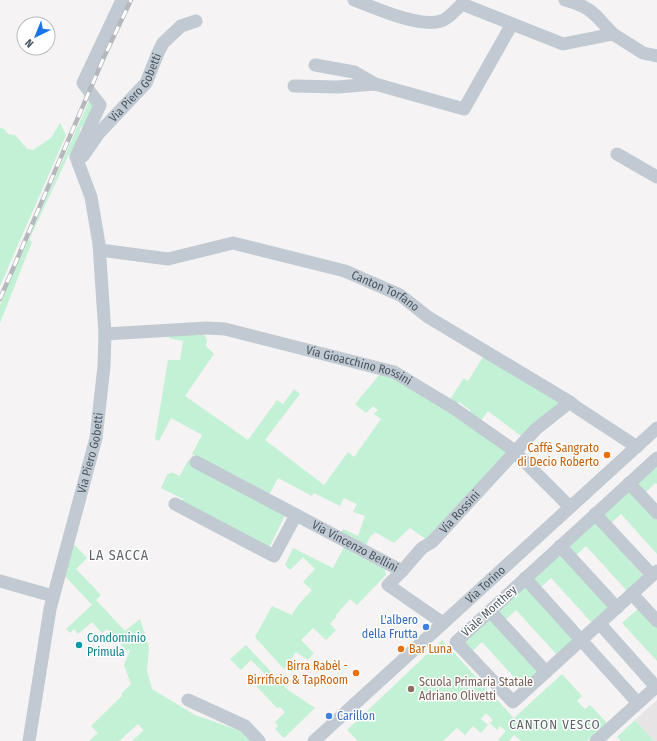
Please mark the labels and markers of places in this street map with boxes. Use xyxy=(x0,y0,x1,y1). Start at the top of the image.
place label: Caffè Sangrato di Decio Roberto xyxy=(517,441,599,469)
marker: Caffè Sangrato di Decio Roberto xyxy=(602,450,612,460)
place label: L'albero della Frutta xyxy=(362,613,418,641)
marker: L'albero della Frutta xyxy=(421,622,431,632)
place label: Condominio Primula xyxy=(87,631,146,659)
marker: Condominio Primula xyxy=(74,640,84,650)
place label: Bar Luna xyxy=(409,642,452,656)
marker: Bar Luna xyxy=(396,644,406,654)
place label: Birra Rabèl - Birrificio & TapRoom xyxy=(247,659,348,687)
marker: Birra Rabèl - Birrificio & TapRoom xyxy=(351,668,361,678)
place label: Scuola Primaria Statale Adriano Olivetti xyxy=(419,675,533,703)
marker: Scuola Primaria Statale Adriano Olivetti xyxy=(406,684,416,694)
place label: Carillon xyxy=(337,709,375,723)
marker: Carillon xyxy=(324,711,334,721)

